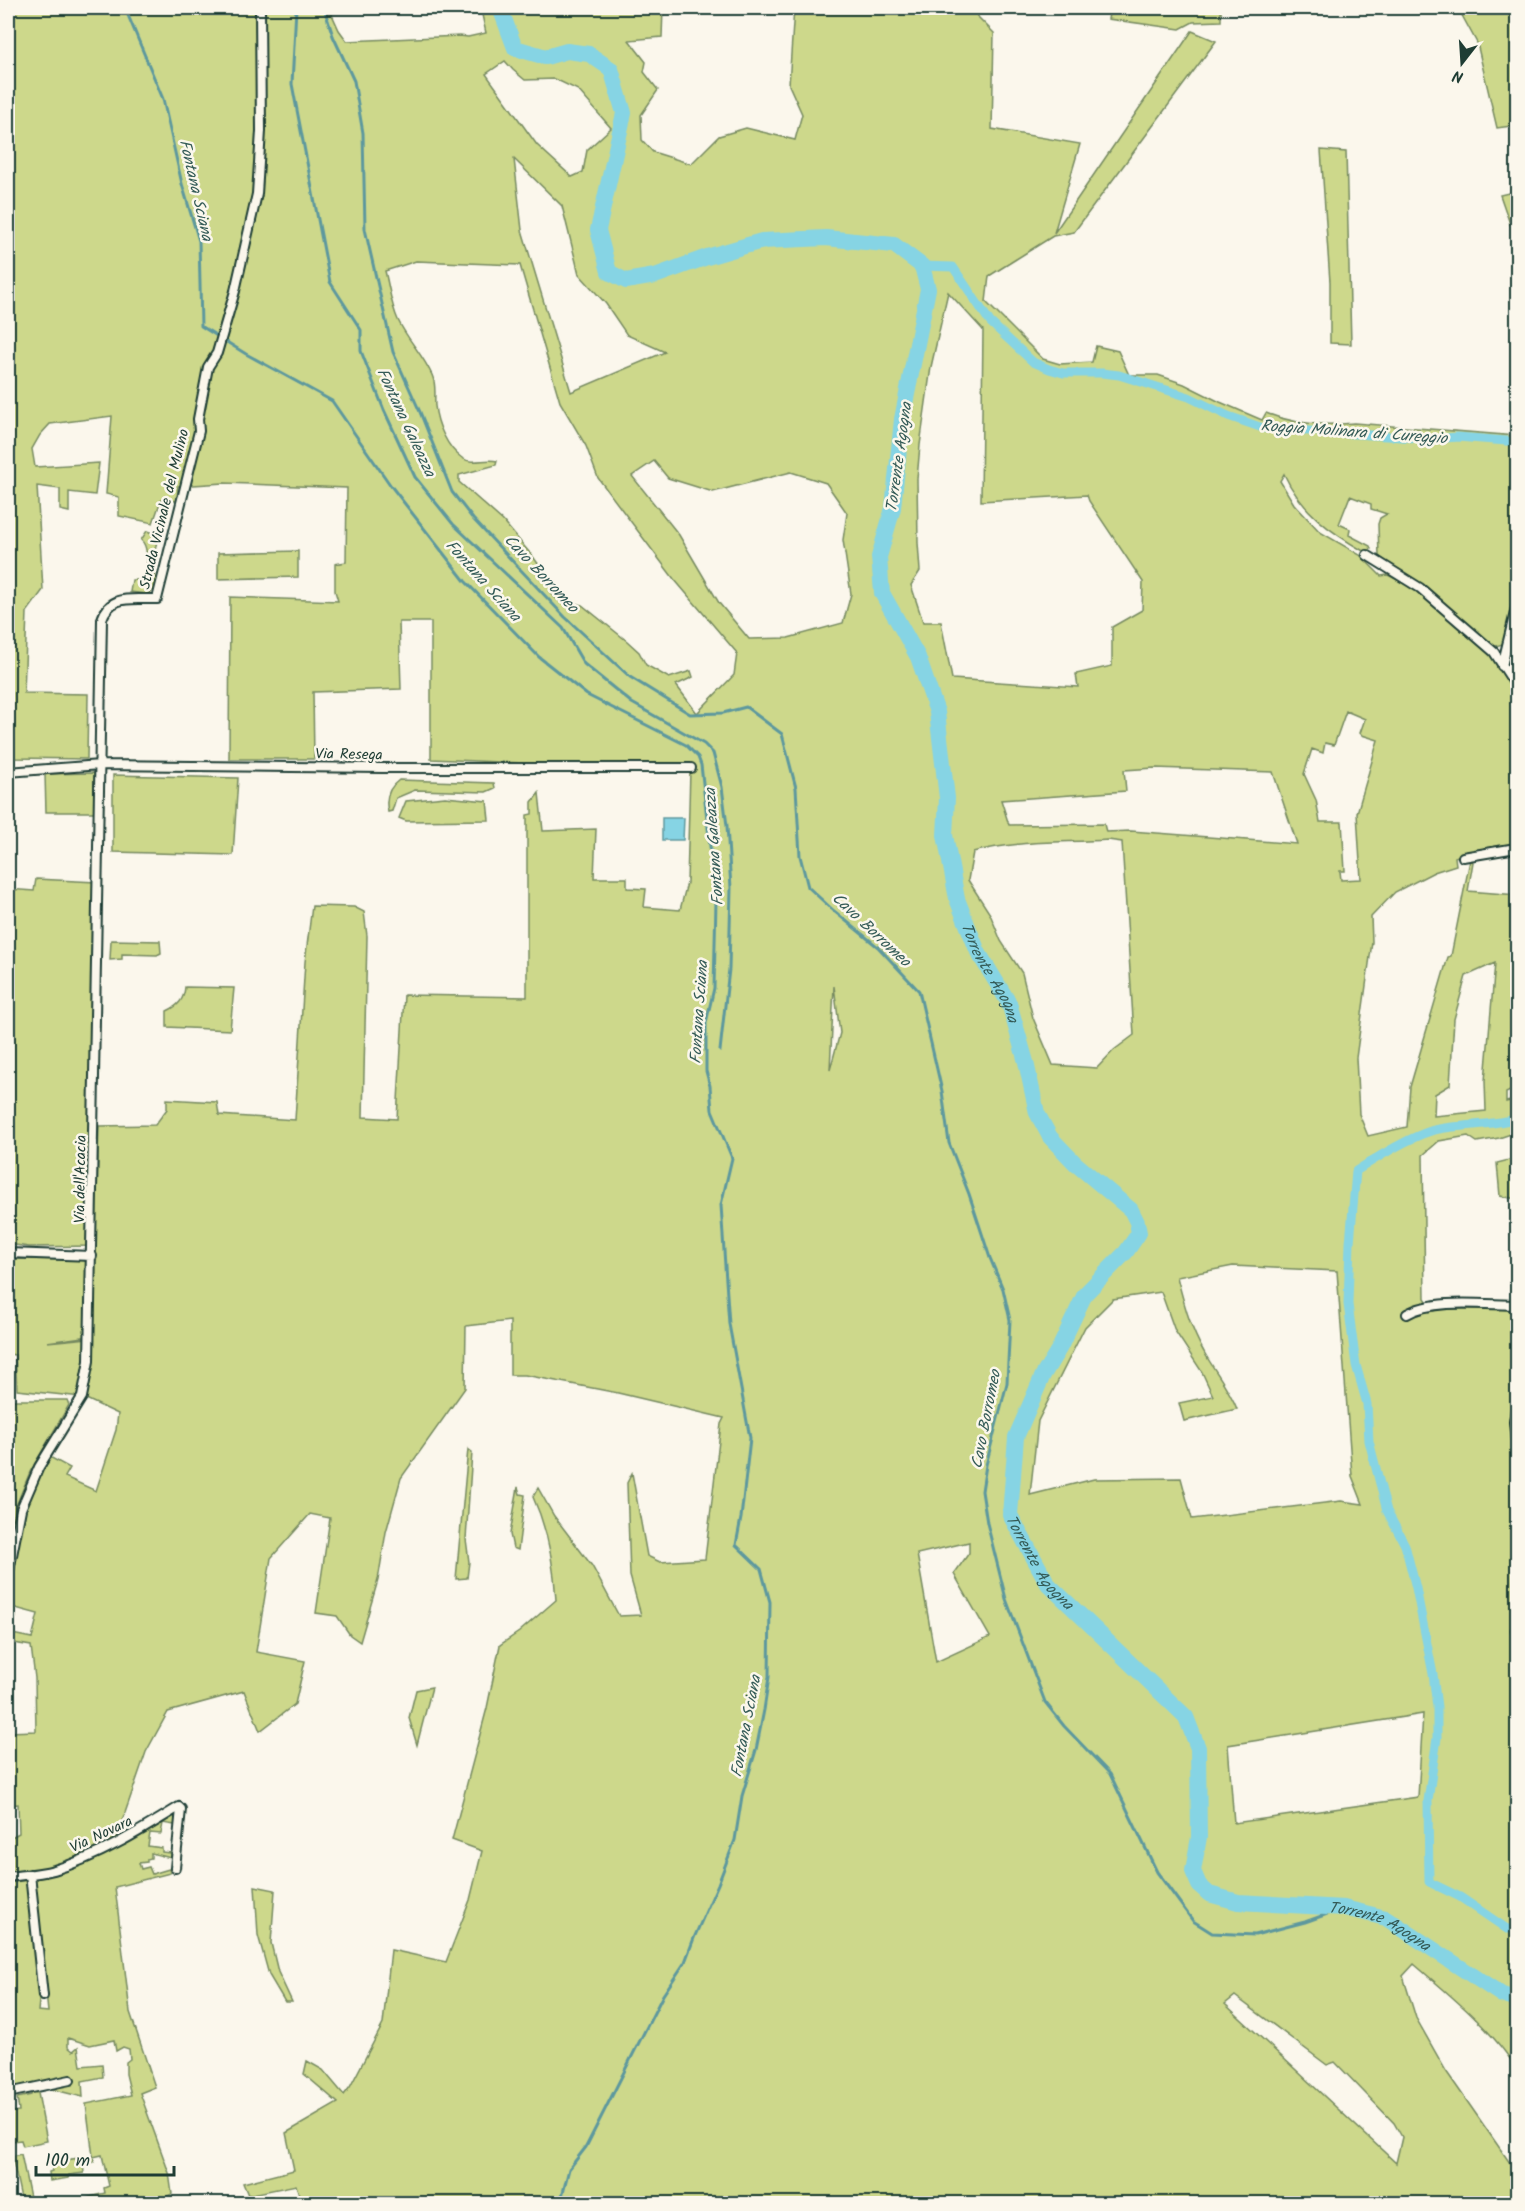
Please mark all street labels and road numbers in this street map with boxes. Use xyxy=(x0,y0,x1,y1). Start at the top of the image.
street label: Strada Vicinale del Mulino xyxy=(133,426,197,592)
street label: Via Resega xyxy=(315,742,383,768)
street label: Via dell'Acacia xyxy=(68,1135,94,1223)
street label: Via Novara xyxy=(66,1810,137,1860)

